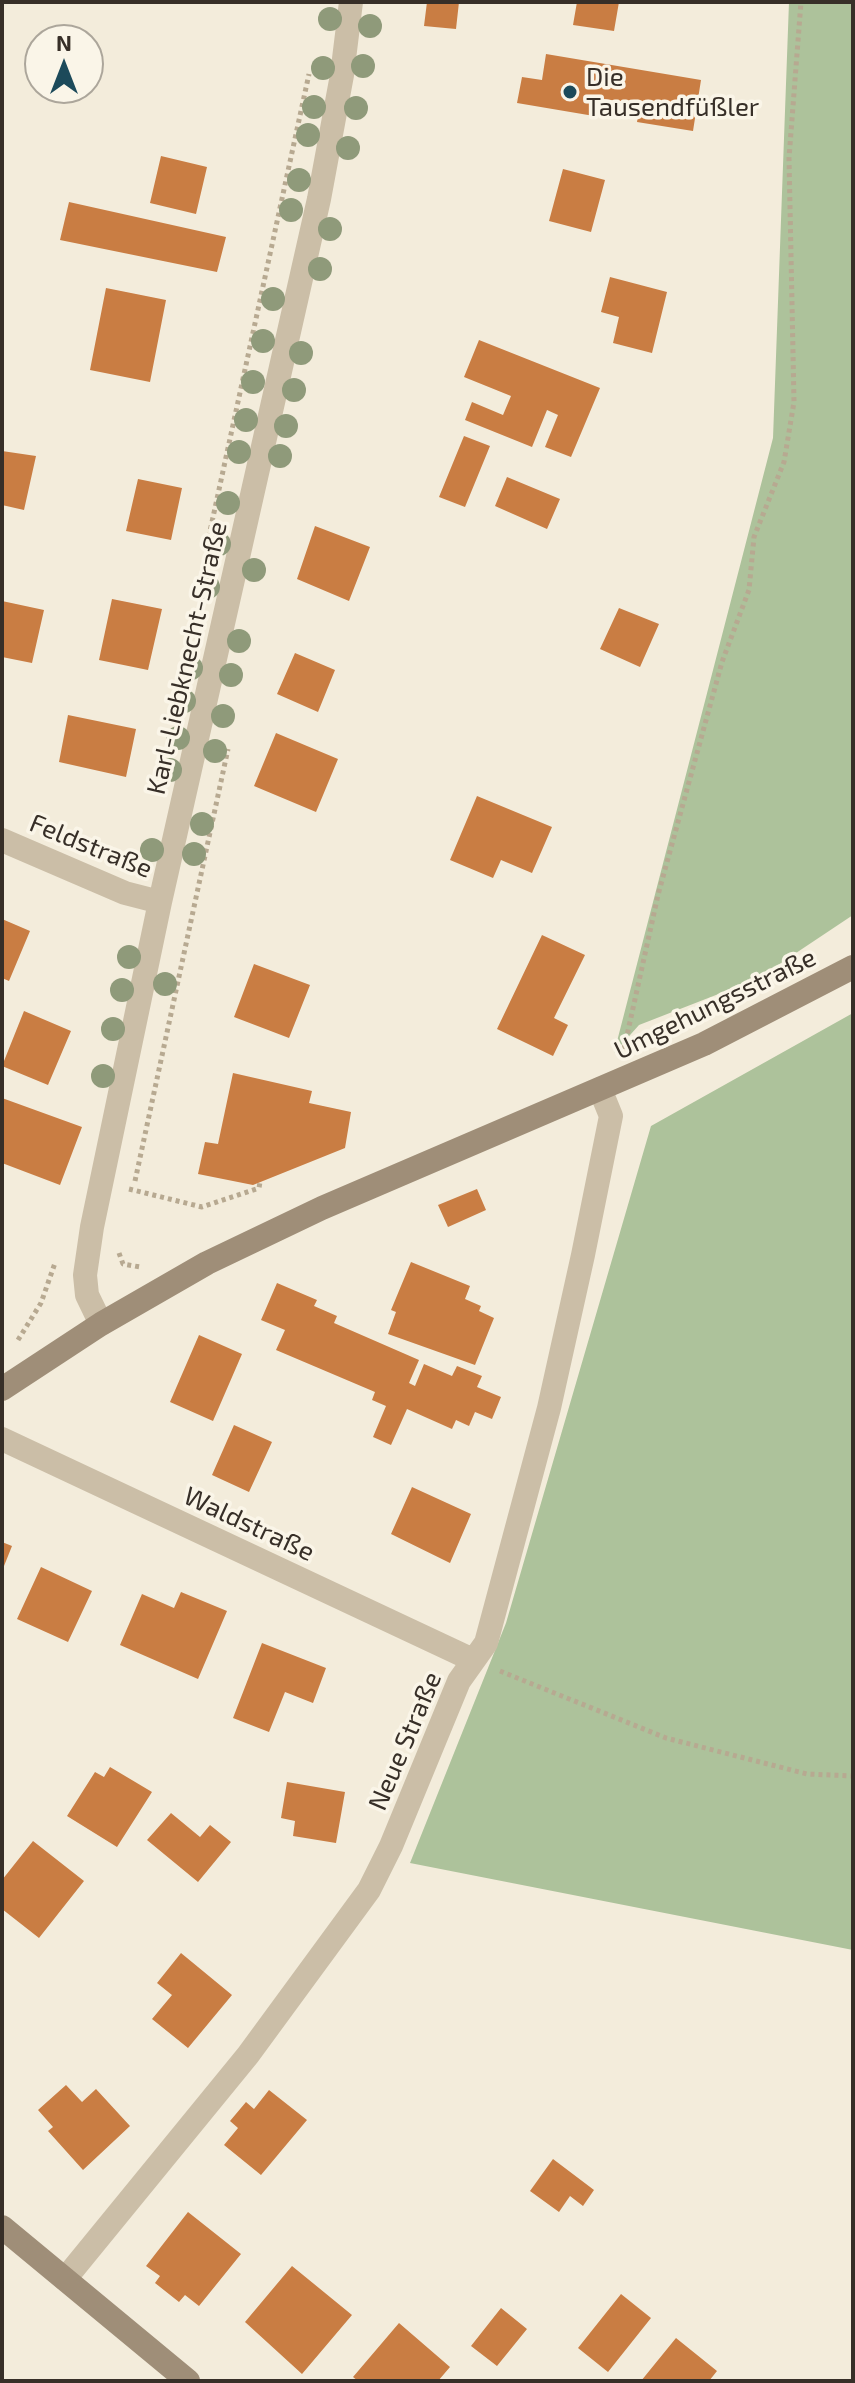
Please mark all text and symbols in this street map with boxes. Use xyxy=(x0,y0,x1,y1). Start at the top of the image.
north arrow xyxy=(24,24,104,104)
text: N xyxy=(56,29,72,55)
place label: Die Tausendfüßler xyxy=(586,61,759,122)
marker: Die Tausendfüßler xyxy=(561,83,579,101)
street label: Karl-Liebknecht-Straße xyxy=(140,518,234,798)
street label: Feldstraße xyxy=(25,807,157,885)
street label: Umgehungsstraße xyxy=(609,942,821,1066)
street label: Waldstraße xyxy=(179,1480,319,1568)
street label: Neue Straße xyxy=(362,1667,448,1815)

